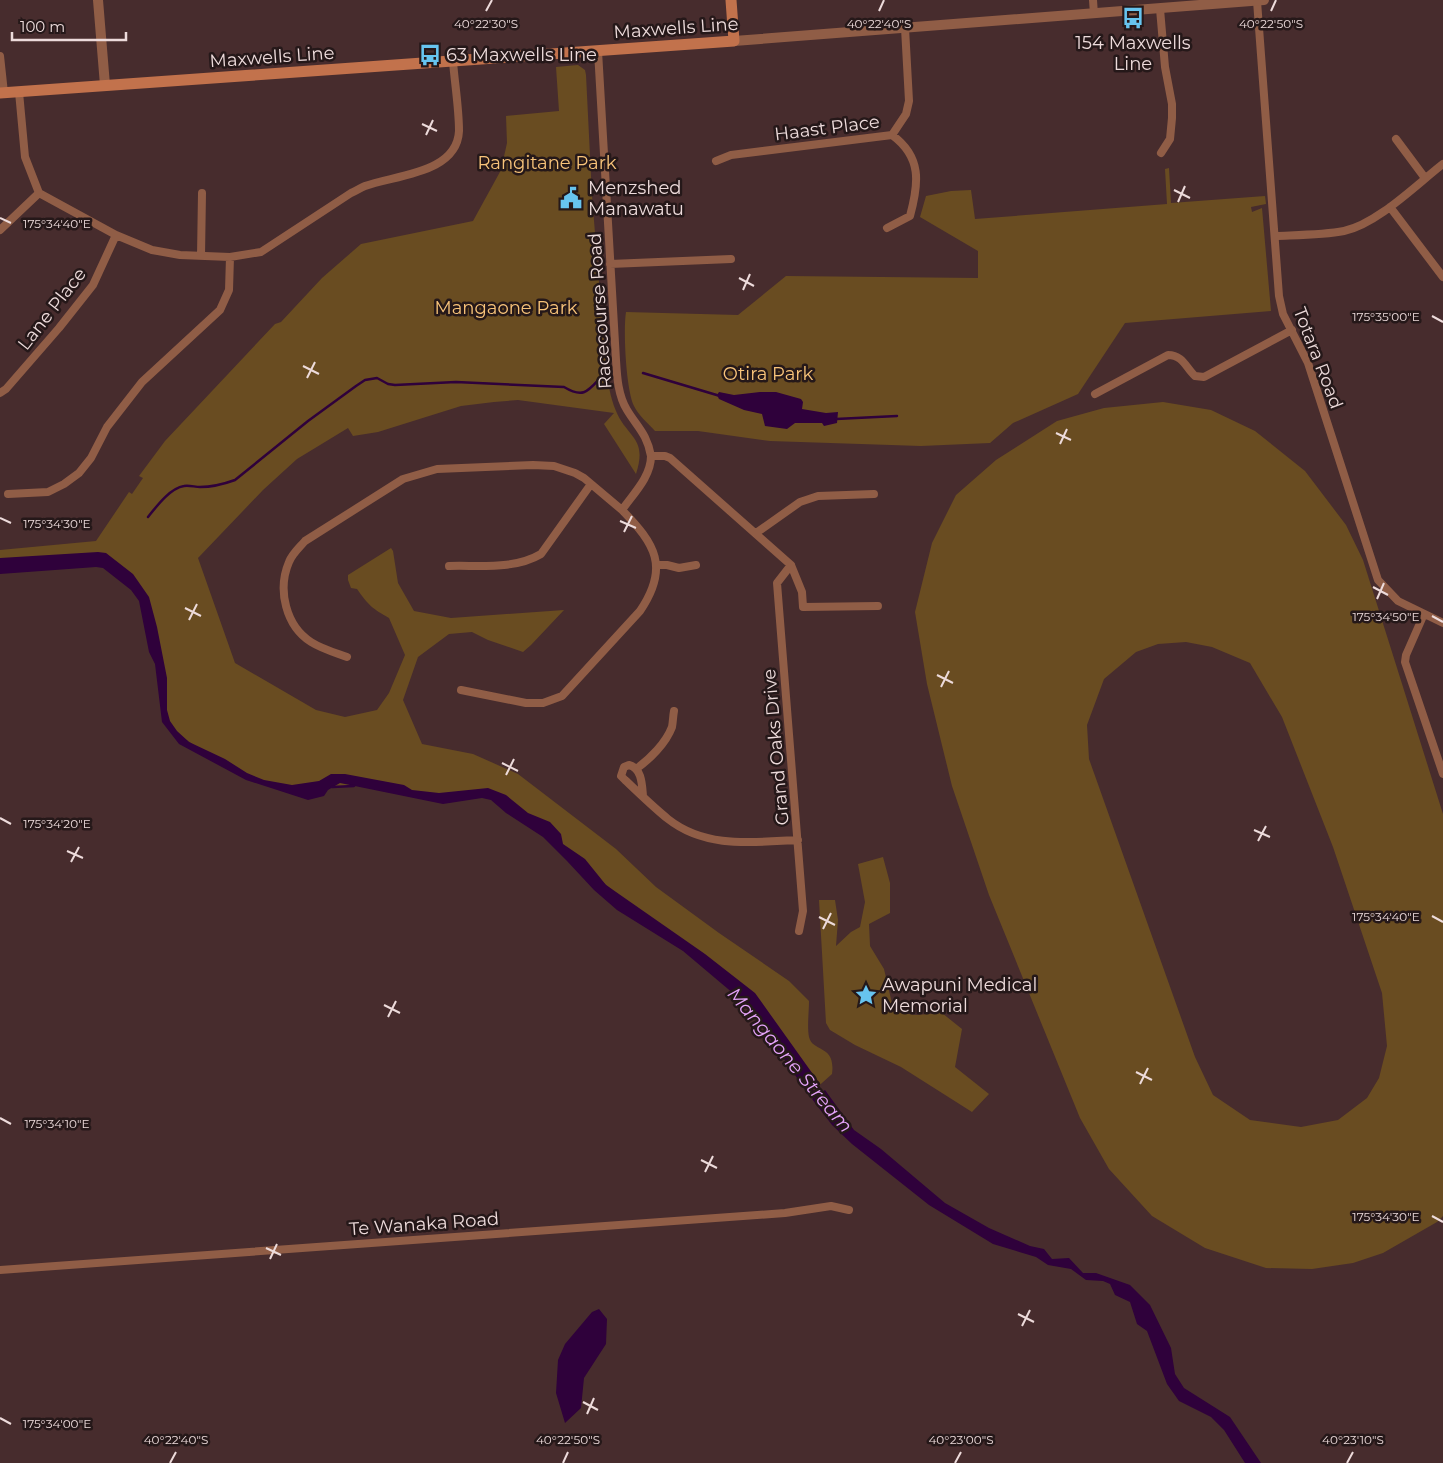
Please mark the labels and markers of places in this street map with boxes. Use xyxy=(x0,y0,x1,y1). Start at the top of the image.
bus stop icon: 154 Maxwells Line xyxy=(1120,5,1146,31)
place label: 154 Maxwells Line xyxy=(1075,32,1191,75)
bus stop icon: 63 Maxwells Line xyxy=(417,42,443,68)
place label: 63 Maxwells Line xyxy=(446,44,597,66)
place label: Menzshed Manawatu xyxy=(588,177,684,220)
public building icon: Menzshed Manawatu xyxy=(558,185,584,211)
place label: Awapuni Medical Memorial xyxy=(882,974,1037,1017)
place icon: Awapuni Medical Memorial xyxy=(853,982,879,1008)

